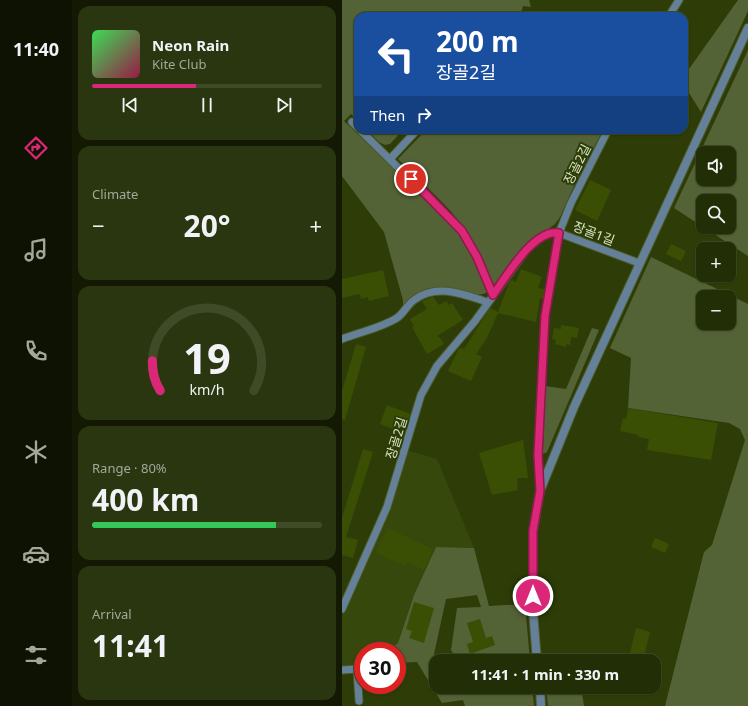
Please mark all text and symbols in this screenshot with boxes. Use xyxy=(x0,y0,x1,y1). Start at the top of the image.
text: 200 m xyxy=(436,22,519,60)
icon: left xyxy=(370,28,422,80)
text: Neon Rain xyxy=(152,35,229,55)
text: 11:40 xyxy=(13,37,59,61)
text: Kite Club xyxy=(152,55,206,73)
text: 장골2길 xyxy=(436,60,496,84)
icon: previous xyxy=(119,94,141,116)
icon: pause xyxy=(196,94,218,116)
icon: next xyxy=(273,94,295,116)
icon: right xyxy=(413,104,435,126)
text: Then xyxy=(370,105,405,125)
icon: directions xyxy=(22,134,50,162)
street label: 장골2길 xyxy=(559,141,595,187)
map controls xyxy=(696,146,736,330)
button: sound xyxy=(696,146,736,186)
pin xyxy=(394,162,428,196)
icon: arrive xyxy=(400,168,422,190)
text: Climate xyxy=(92,185,138,203)
button: search xyxy=(696,194,736,234)
text: 20° xyxy=(183,205,231,246)
text: − xyxy=(92,210,105,240)
text: + xyxy=(309,210,322,240)
street label: 장골1길 xyxy=(571,217,617,249)
icon: music xyxy=(22,236,50,264)
button: + xyxy=(696,242,736,282)
button: − xyxy=(696,290,736,330)
text: 19 xyxy=(183,330,231,386)
icon: phone xyxy=(22,337,50,365)
text: km/h xyxy=(189,380,225,399)
street label: 장골2길 xyxy=(381,415,411,461)
icon: climate xyxy=(22,438,50,466)
text: Range · 80% xyxy=(92,459,167,477)
text: 400 km xyxy=(92,479,199,520)
icon: car xyxy=(22,540,50,568)
position arrow xyxy=(512,575,554,617)
text: Arrival xyxy=(92,605,132,623)
text: 11:41 xyxy=(92,625,169,666)
icon: filters xyxy=(22,641,50,669)
speed limit sign: 30 xyxy=(354,642,406,694)
text: 11:41 · 1 min · 330 m xyxy=(471,664,619,684)

